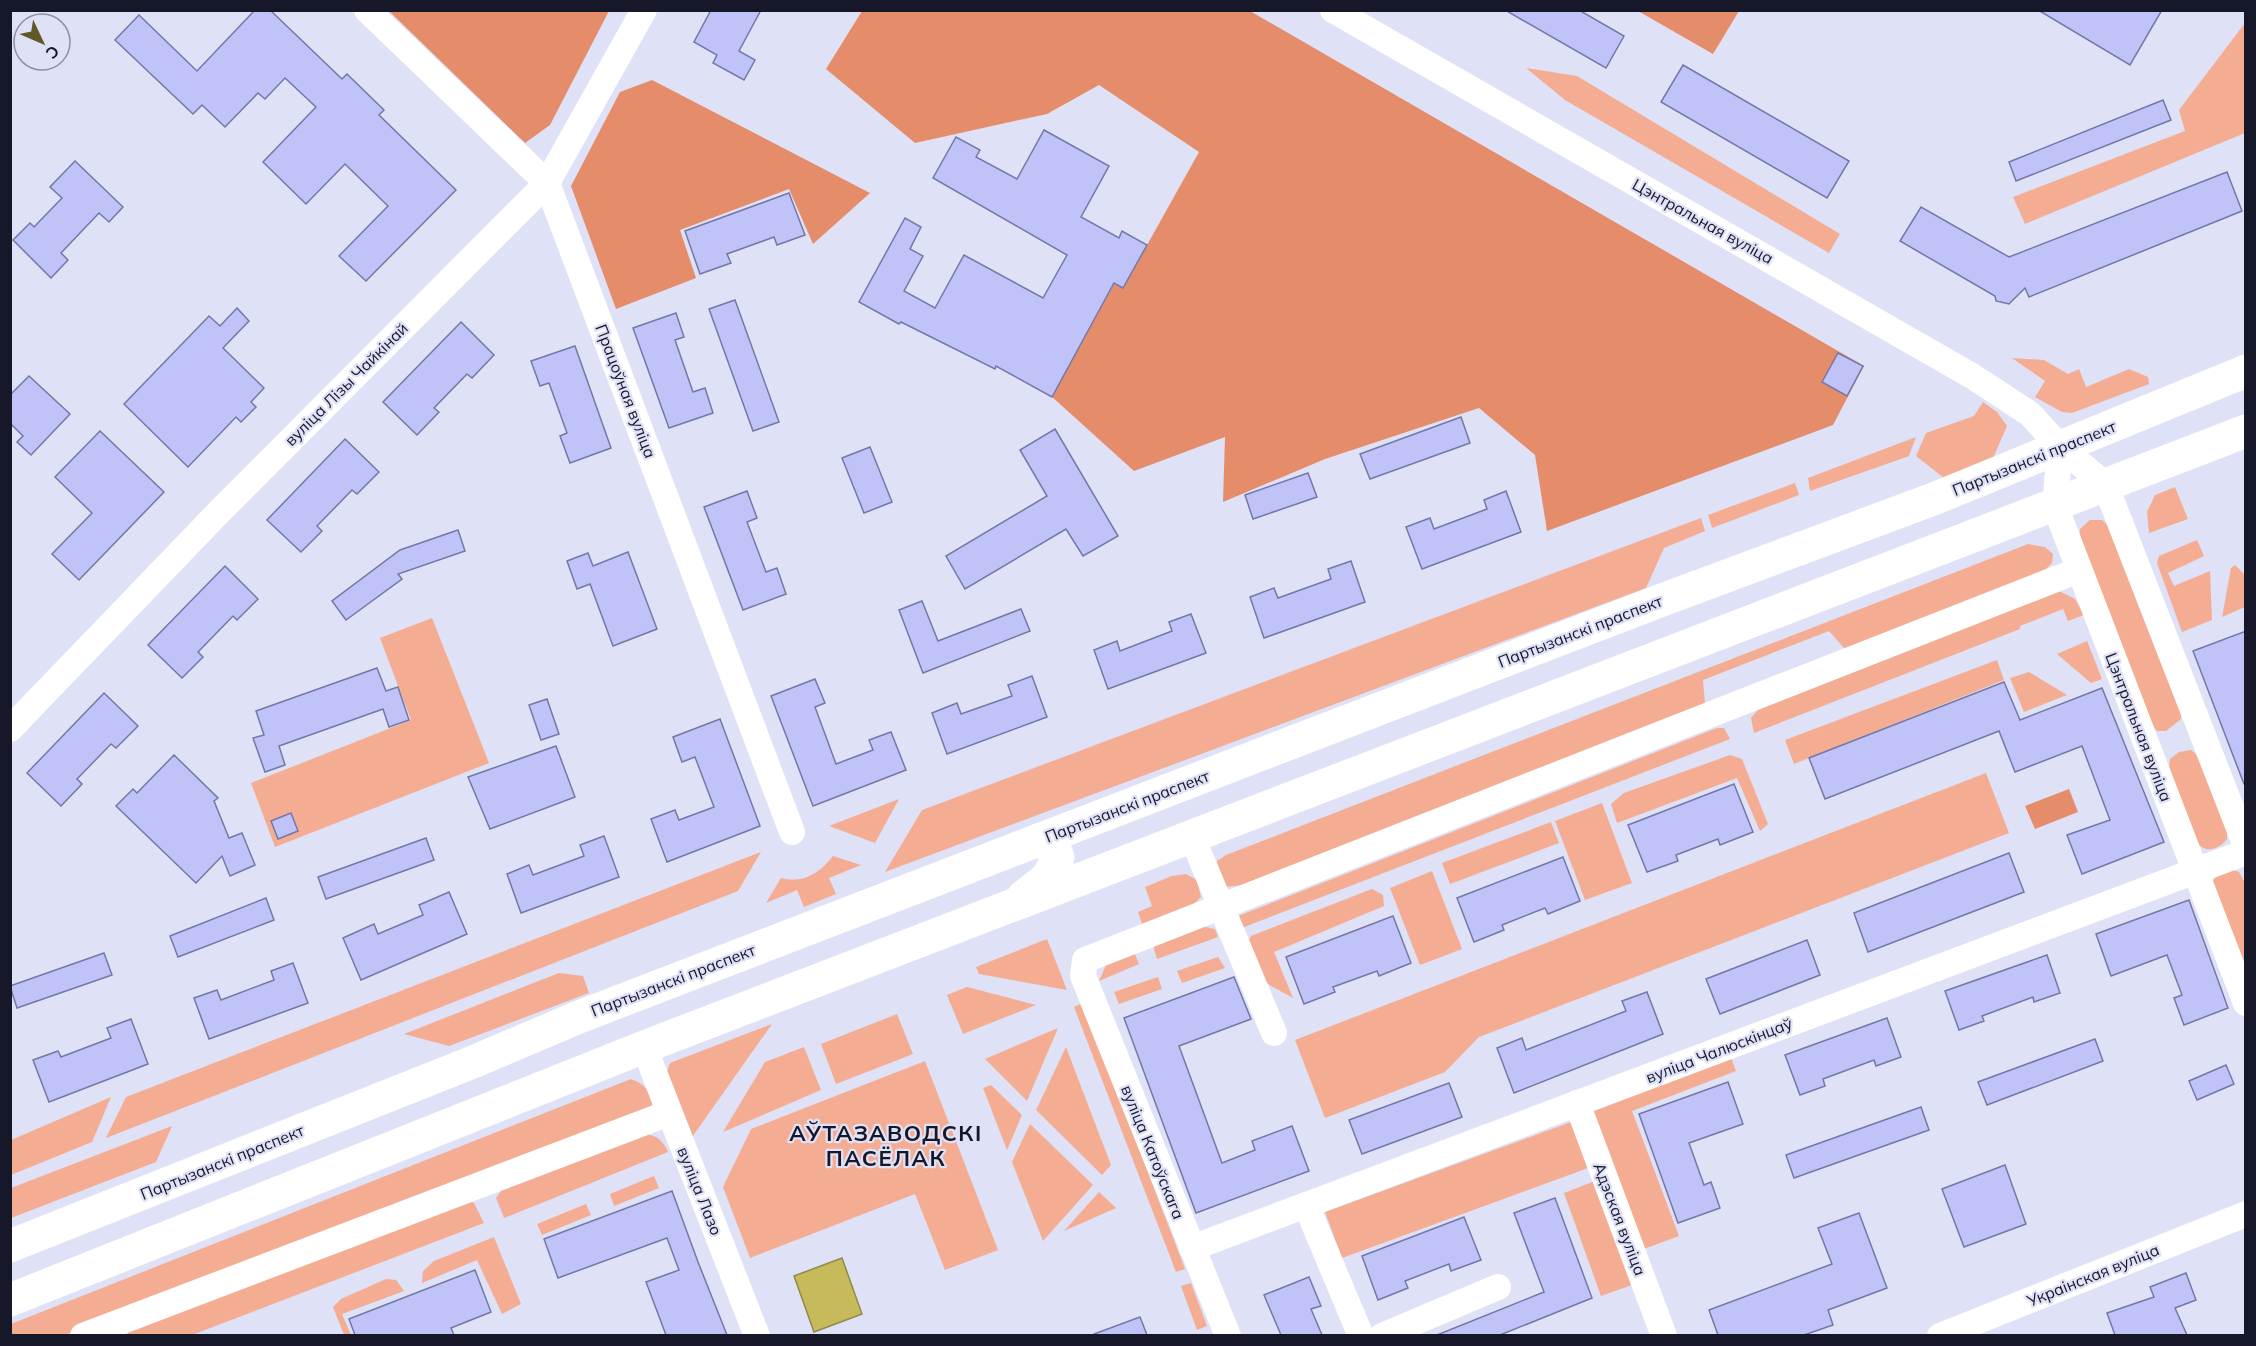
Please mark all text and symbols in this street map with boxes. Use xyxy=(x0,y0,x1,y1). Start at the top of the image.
north arrow xyxy=(12,12,72,72)
text: С xyxy=(42,42,64,63)
street label: Цэнтральная вуліца xyxy=(1629,174,1777,268)
street label: вуліца Лізы Чайкінай xyxy=(280,318,412,450)
street label: Працоўная вуліца xyxy=(591,321,661,461)
street label: Партызанскі праспект xyxy=(1949,416,2119,500)
street label: Партызанскі праспект xyxy=(1495,590,1666,672)
street label: Цэнтральная вуліца xyxy=(2101,650,2177,804)
street label: Партызанскі праспект xyxy=(1042,765,1213,847)
street label: Партызанскі праспект xyxy=(588,939,759,1021)
street label: вуліца Чалюскінцаў xyxy=(1643,1013,1795,1087)
street label: вуліца Катоўскага xyxy=(1117,1082,1189,1222)
district label: АЎТАЗАВОДСКІ ПАСЁЛАК xyxy=(789,1119,983,1172)
street label: Партызанскі праспект xyxy=(137,1120,307,1204)
street label: вуліца Лазо xyxy=(673,1144,727,1238)
street label: Адэская вуліца xyxy=(1589,1160,1651,1278)
street label: Украінская вуліца xyxy=(2023,1239,2162,1311)

